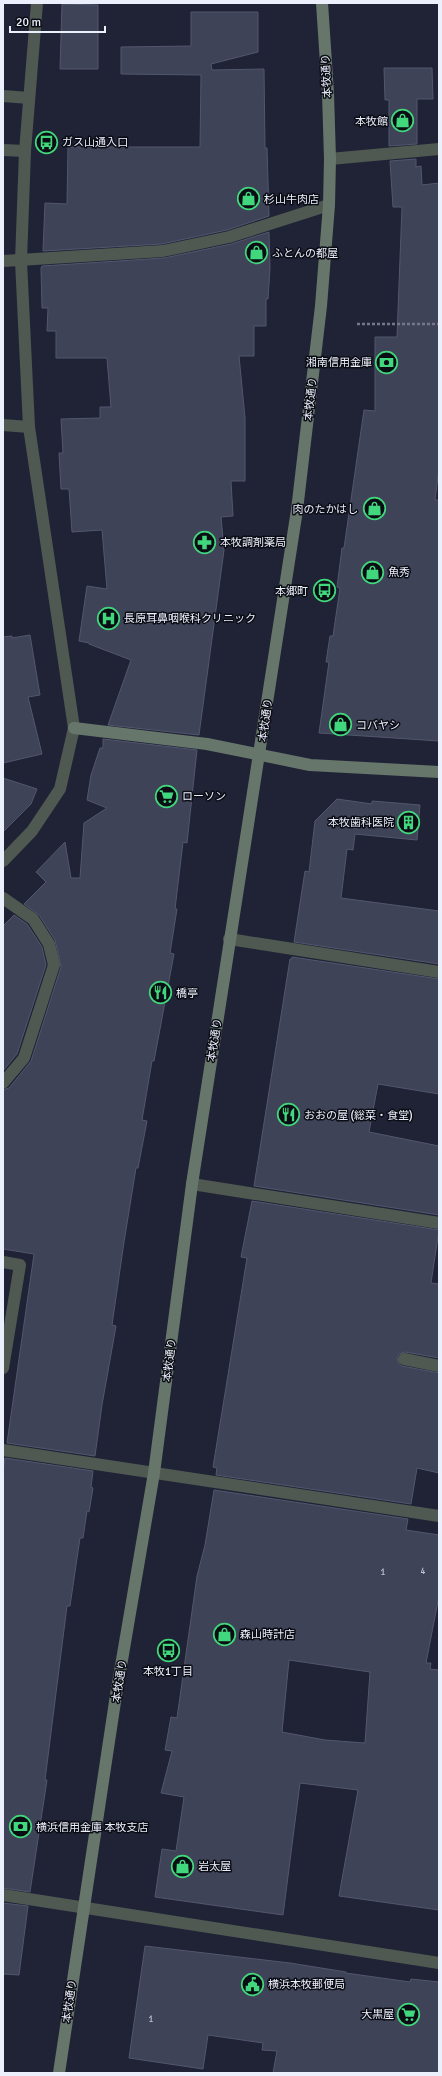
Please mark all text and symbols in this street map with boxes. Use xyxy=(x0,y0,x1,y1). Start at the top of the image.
scale bar xyxy=(10,8,105,34)
text: 20 m xyxy=(16,15,41,30)
street label: 本牧通り xyxy=(319,54,334,98)
shop icon: 本牧館 xyxy=(390,108,416,134)
place label: 本牧館 xyxy=(355,115,388,128)
bus stop icon: ガス山通入口 xyxy=(34,129,60,155)
place label: ガス山通入口 xyxy=(62,136,128,149)
shop icon: 杉山牛肉店 xyxy=(235,186,261,212)
place label: 杉山牛肉店 xyxy=(264,193,319,206)
shop icon: ふとんの都屋 xyxy=(243,240,269,266)
place label: ふとんの都屋 xyxy=(272,247,338,260)
bank icon: 湘南信用金庫 xyxy=(374,349,400,375)
place label: 湘南信用金庫 xyxy=(306,356,372,369)
street label: 本牧通り xyxy=(302,376,319,422)
shop icon: 肉のたかはし xyxy=(361,496,387,522)
place label: 肉のたかはし xyxy=(292,503,358,516)
pharmacy icon: 本牧調剤薬局 xyxy=(191,529,217,555)
place label: 本牧調剤薬局 xyxy=(220,536,286,549)
shop icon: 魚秀 xyxy=(359,559,385,585)
place label: 魚秀 xyxy=(388,566,410,579)
bus stop icon: 本郷町 xyxy=(311,578,337,604)
place label: 本郷町 xyxy=(275,585,308,598)
hospital icon: 長原耳鼻咽喉科クリニック xyxy=(96,605,122,631)
place label: 長原耳鼻咽喉科クリニック xyxy=(124,612,256,625)
street label: 本牧通り xyxy=(256,697,275,743)
shop icon: コバヤシ xyxy=(327,712,353,738)
place label: コバヤシ xyxy=(356,719,400,732)
supermarket icon: ローソン xyxy=(153,783,179,809)
place label: ローソン xyxy=(182,790,226,803)
building icon: 本牧歯科医院 xyxy=(396,809,422,835)
place label: 本牧歯科医院 xyxy=(328,816,394,829)
restaurant icon: 橋亭 xyxy=(147,980,173,1006)
place label: 橋亭 xyxy=(176,987,198,1000)
street label: 本牧通り xyxy=(205,1017,224,1063)
restaurant icon: おおの屋 (総菜・食堂) xyxy=(276,1102,302,1128)
place label: おおの屋 (総菜・食堂) xyxy=(304,1109,413,1122)
street label: 本牧通り xyxy=(160,1337,179,1383)
house number: 4 xyxy=(421,1566,426,1577)
house number: 1 xyxy=(381,1567,386,1578)
shop icon: 森山時計店 xyxy=(211,1621,237,1647)
place label: 森山時計店 xyxy=(240,1628,295,1641)
bus stop icon: 本牧1丁目 xyxy=(155,1638,181,1664)
street label: 本牧通り xyxy=(110,1658,129,1704)
place label: 本牧1丁目 xyxy=(143,1665,193,1678)
bank icon: 横浜信用金庫 本牧支店 xyxy=(8,1814,34,1840)
place label: 横浜信用金庫 本牧支店 xyxy=(36,1821,148,1834)
shop icon: 岩太屋 xyxy=(169,1853,195,1879)
place label: 岩太屋 xyxy=(198,1860,231,1873)
public building icon: 横浜本牧郵便局 xyxy=(240,1971,266,1997)
street label: 本牧通り xyxy=(60,1978,79,2024)
place label: 横浜本牧郵便局 xyxy=(268,1978,345,1991)
supermarket icon: 大黒屋 xyxy=(396,2001,422,2027)
place label: 大黒屋 xyxy=(361,2008,394,2021)
house number: 1 xyxy=(149,2014,154,2025)

